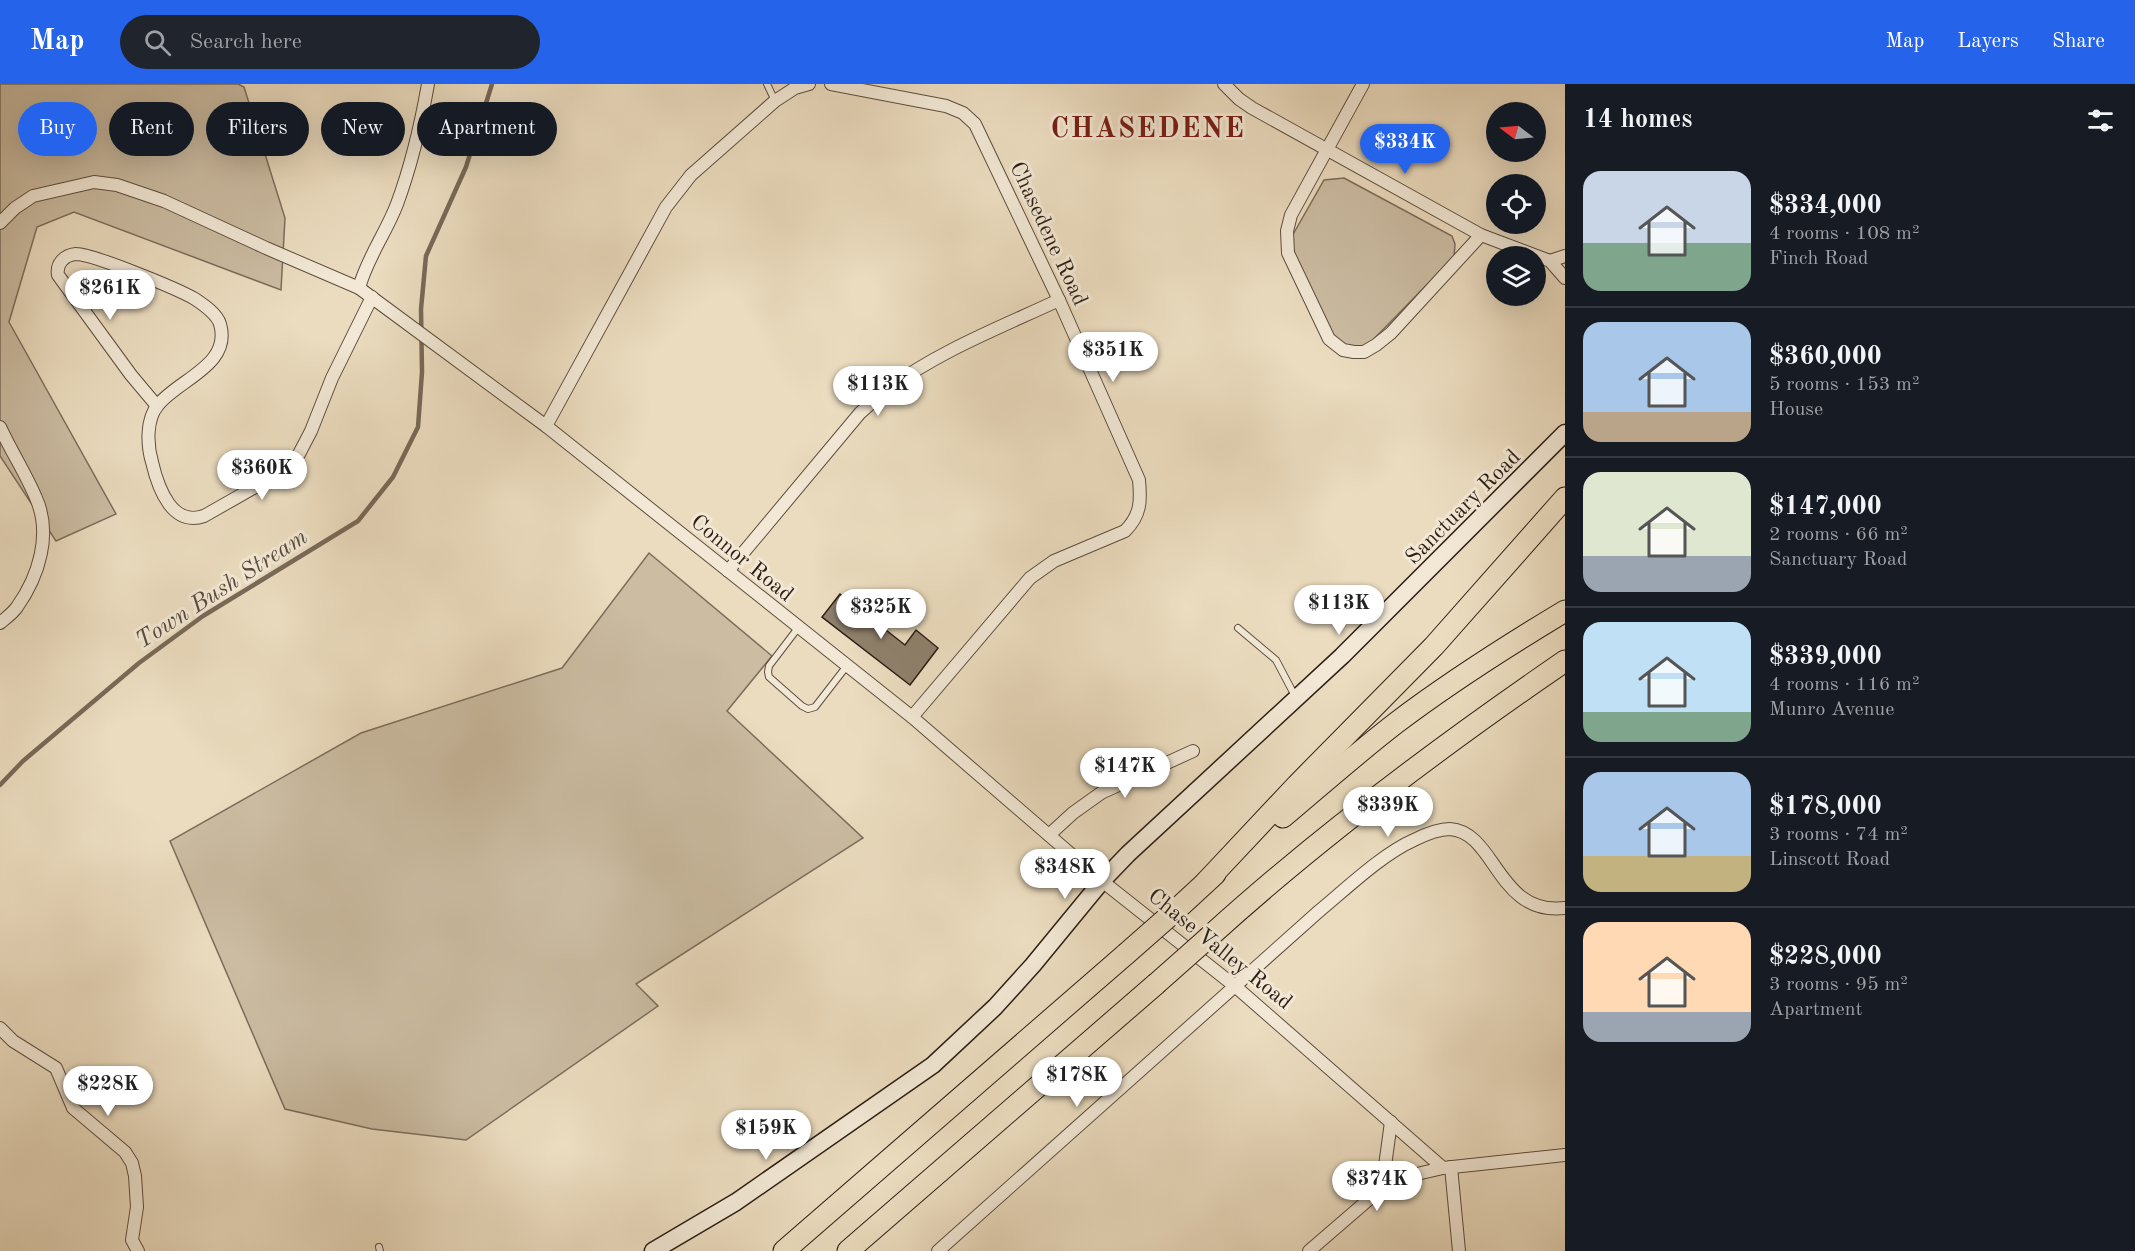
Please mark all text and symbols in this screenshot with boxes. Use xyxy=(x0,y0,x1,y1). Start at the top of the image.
search box xyxy=(120,15,540,69)
icon: search xyxy=(141,26,174,59)
text: Map xyxy=(30,28,84,56)
text: Search here xyxy=(189,31,302,53)
text: Map xyxy=(1885,31,1924,52)
text: Layers xyxy=(1957,31,2019,52)
text: Share xyxy=(2052,31,2105,52)
chip: Buy xyxy=(18,102,97,156)
chip: Rent xyxy=(109,102,194,156)
chip: Filters xyxy=(206,102,309,156)
chip: New xyxy=(321,102,405,156)
chip: Apartment xyxy=(417,102,557,156)
north arrow xyxy=(1486,102,1546,162)
map controls xyxy=(1486,102,1546,306)
icon: filters xyxy=(2084,104,2117,137)
text: 14 homes xyxy=(1583,107,1692,133)
district label: CHASEDENE xyxy=(1051,116,1245,144)
pin: $334K xyxy=(1363,124,1447,175)
text: $334K xyxy=(1374,133,1436,153)
street label: Chasedene Road xyxy=(1005,158,1091,309)
button: locate xyxy=(1486,174,1546,234)
text: $334,000 xyxy=(1769,193,1882,219)
icon: home xyxy=(1631,195,1703,267)
text: 4 rooms · 108 m² xyxy=(1769,224,1919,244)
button: layers xyxy=(1486,246,1546,306)
text: Finch Road xyxy=(1769,249,1868,269)
pin: $261K xyxy=(68,270,152,321)
text: $261K xyxy=(79,279,141,299)
pin: $351K xyxy=(1071,332,1155,383)
text: $351K xyxy=(1082,341,1144,361)
text: $360,000 xyxy=(1769,344,1882,370)
icon: home xyxy=(1631,346,1703,418)
pin: $113K xyxy=(836,366,920,417)
text: $113K xyxy=(847,375,909,395)
text: 5 rooms · 153 m² xyxy=(1769,375,1919,395)
text: House xyxy=(1769,400,1823,420)
street label: Sanctuary Road xyxy=(1402,446,1525,569)
pin: $360K xyxy=(220,450,304,501)
text: $360K xyxy=(231,459,293,479)
text: $147,000 xyxy=(1769,494,1882,520)
icon: home xyxy=(1631,496,1703,568)
street label: Connor Road xyxy=(686,511,797,606)
water label: Town Bush Stream xyxy=(132,525,312,654)
text: 2 rooms · 66 m² xyxy=(1769,525,1908,545)
text: Sanctuary Road xyxy=(1769,550,1907,570)
pin: $113K xyxy=(1297,585,1381,636)
pin: $325K xyxy=(839,589,923,640)
text: $113K xyxy=(1308,594,1370,614)
text: $325K xyxy=(850,598,912,618)
text: $339,000 xyxy=(1769,644,1882,670)
icon: home xyxy=(1631,646,1703,718)
text: 4 rooms · 116 m² xyxy=(1769,675,1919,695)
text: Munro Avenue xyxy=(1769,700,1894,720)
pin: $147K xyxy=(1083,748,1167,799)
text: $147K xyxy=(1094,757,1156,777)
pin: $339K xyxy=(1346,787,1430,838)
text: $178,000 xyxy=(1769,794,1882,820)
text: $339K xyxy=(1357,796,1419,816)
icon: home xyxy=(1631,796,1703,868)
text: 3 rooms · 74 m² xyxy=(1769,825,1908,845)
pin: $348K xyxy=(1023,849,1107,900)
text: Linscott Road xyxy=(1769,850,1890,870)
text: $348K xyxy=(1034,858,1096,878)
street label: Chase Valley Road xyxy=(1144,885,1296,1014)
text: $228,000 xyxy=(1769,944,1882,970)
icon: home xyxy=(1631,946,1703,1018)
text: 3 rooms · 95 m² xyxy=(1769,975,1908,995)
text: Apartment xyxy=(1769,1000,1863,1020)
pin: $178K xyxy=(1035,1057,1119,1108)
pin: $228K xyxy=(66,1066,150,1117)
text: $178K xyxy=(1046,1066,1108,1086)
text: $228K xyxy=(77,1075,139,1095)
pin: $159K xyxy=(724,1110,808,1161)
text: $159K xyxy=(735,1119,797,1139)
pin: $374K xyxy=(1335,1161,1419,1212)
text: $374K xyxy=(1346,1170,1408,1190)

